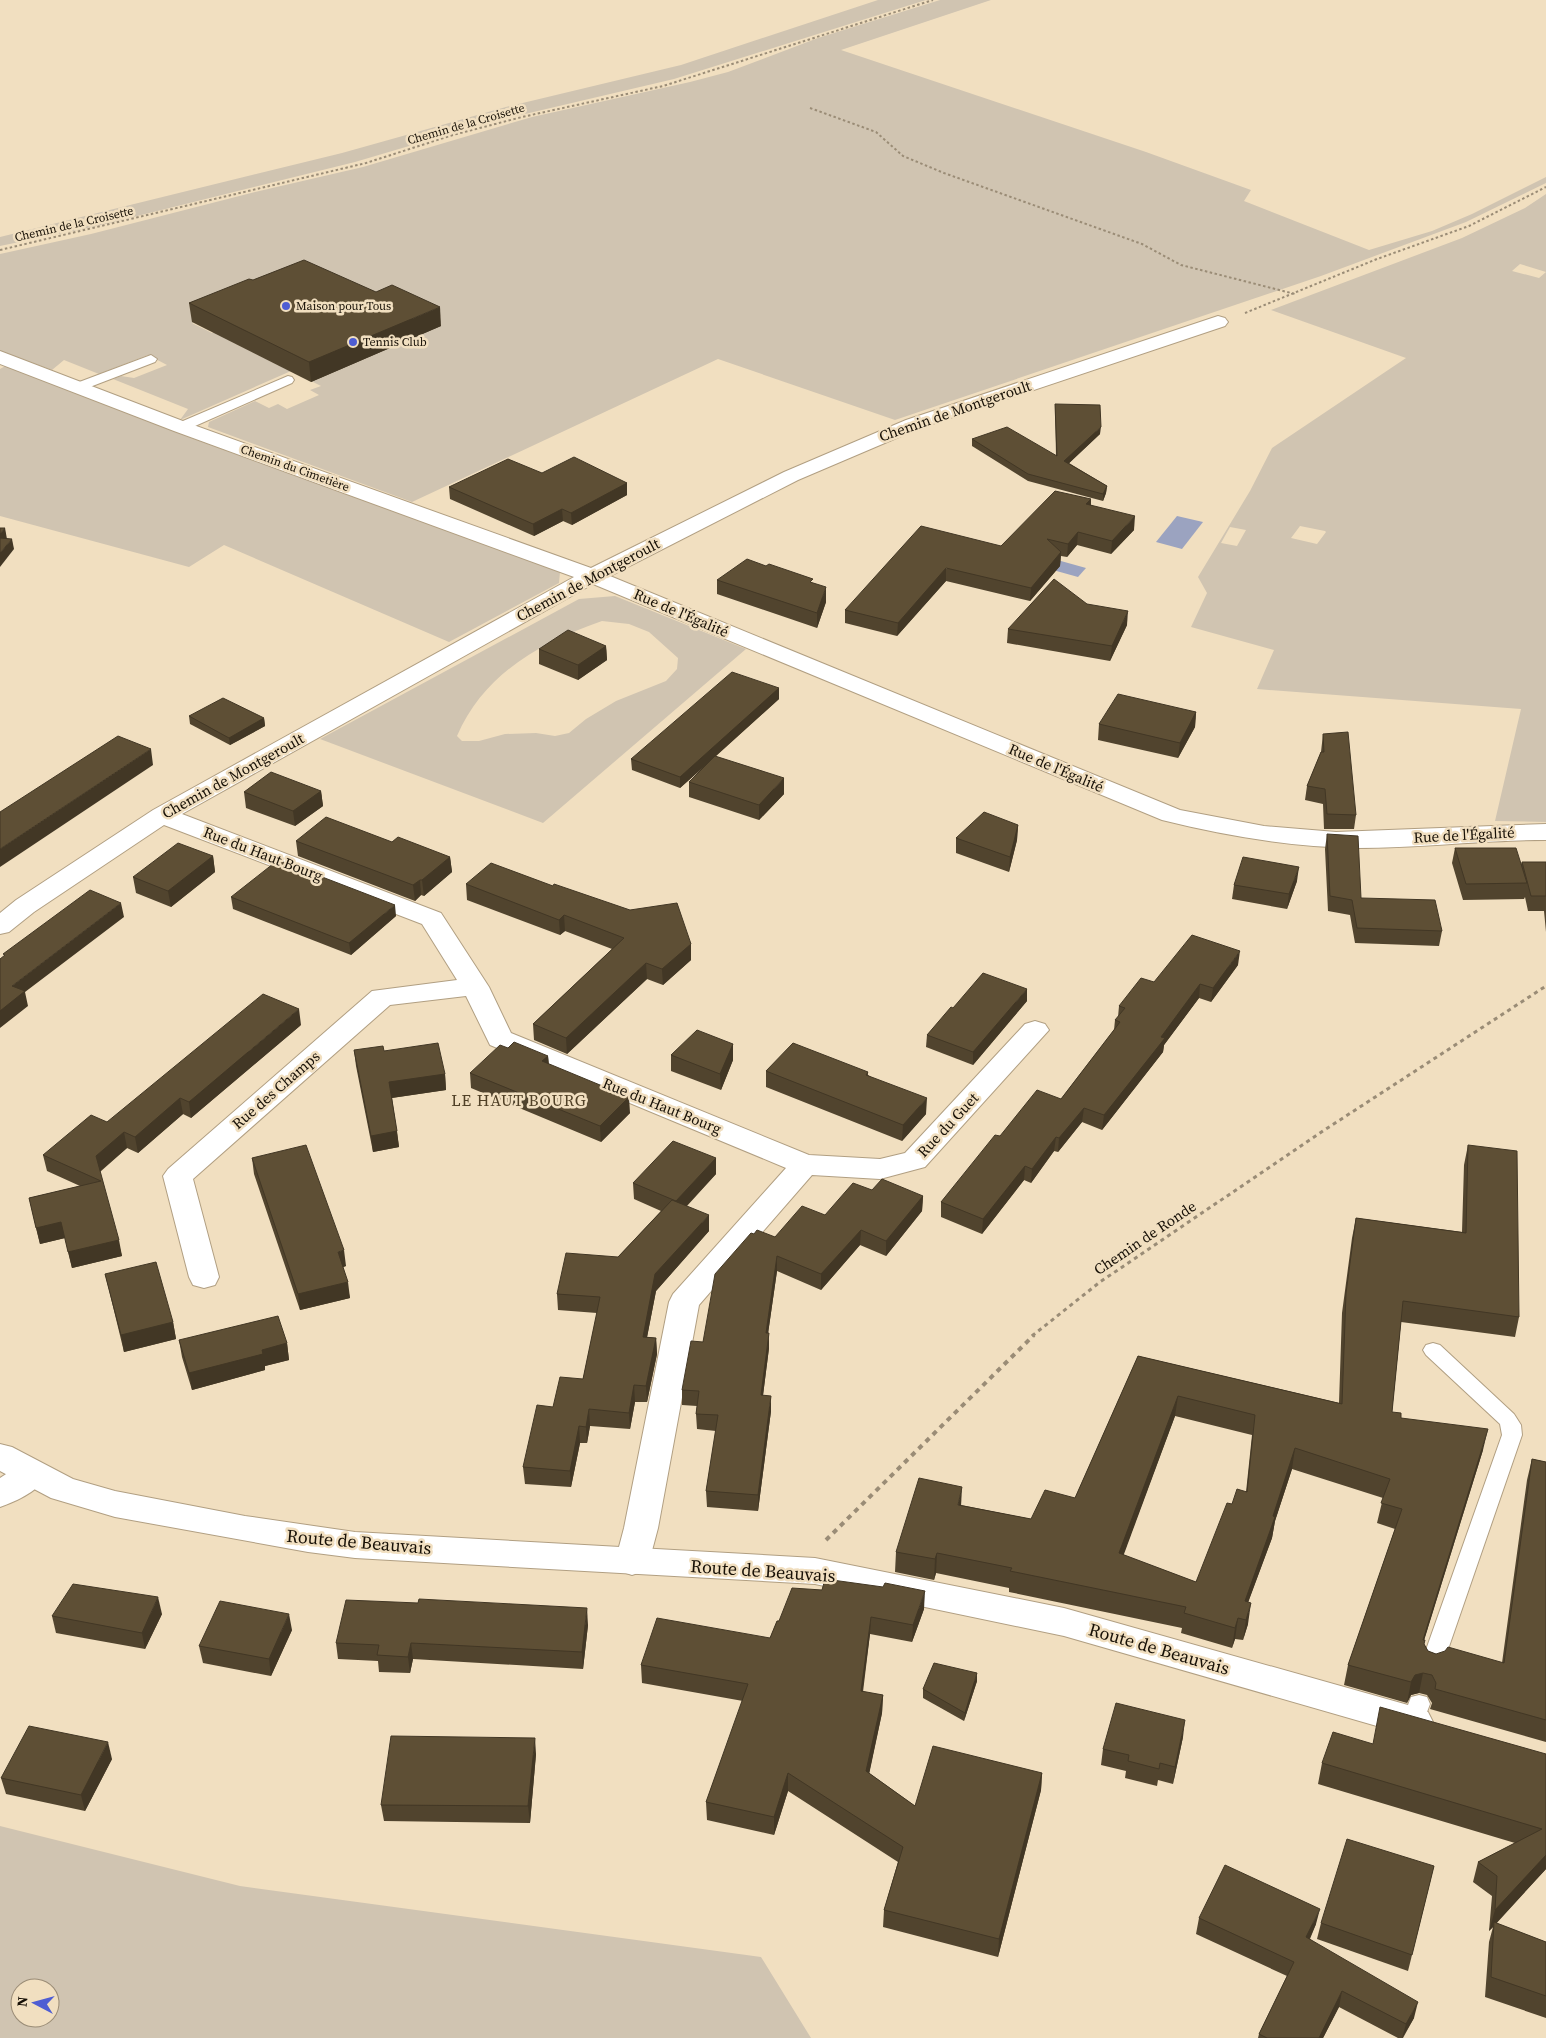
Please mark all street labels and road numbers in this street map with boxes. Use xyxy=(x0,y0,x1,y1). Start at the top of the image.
street label: Chemin de la Croisette xyxy=(405,100,527,148)
street label: Chemin de la Croisette xyxy=(13,203,135,245)
street label: Chemin de Montgeroult xyxy=(876,375,1034,446)
street label: Chemin du Cimetière xyxy=(238,441,352,495)
street label: Chemin de Montgeroult xyxy=(512,533,663,626)
street label: Rue de l'Égalité xyxy=(630,583,732,642)
street label: Chemin de Montgeroult xyxy=(158,728,308,823)
street label: Rue de l'Égalité xyxy=(1005,738,1107,797)
street label: Rue du Haut Bourg xyxy=(200,821,326,886)
street label: Rue de l'Égalité xyxy=(1413,821,1515,848)
street label: Rue des Champs xyxy=(227,1046,324,1134)
street label: Rue du Haut Bourg xyxy=(600,1072,725,1139)
street label: Rue du Guet xyxy=(912,1088,983,1162)
street label: Chemin de Ronde xyxy=(1089,1195,1200,1280)
street label: Route de Beauvais xyxy=(286,1523,433,1560)
street label: Route de Beauvais xyxy=(690,1553,837,1588)
street label: Route de Beauvais xyxy=(1086,1616,1233,1681)

